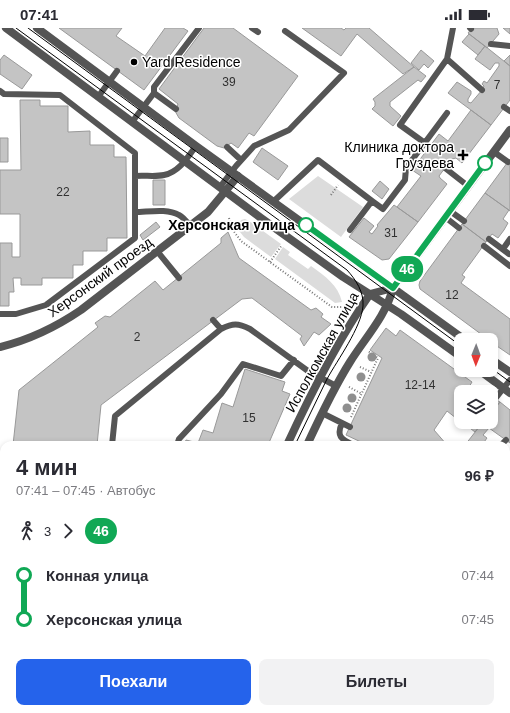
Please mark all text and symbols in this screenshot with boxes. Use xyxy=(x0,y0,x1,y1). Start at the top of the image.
text: 07:41 xyxy=(20,6,58,23)
place label: Yard Residence xyxy=(142,54,241,70)
marker: Yard Residence xyxy=(129,57,139,67)
house number: 39 xyxy=(222,75,236,89)
house number: 7 xyxy=(494,78,501,92)
place label: Клиника доктора Груздева xyxy=(344,139,454,171)
marker: Клиника доктора Груздева xyxy=(457,149,469,161)
unlabelled marker xyxy=(477,155,493,171)
house number: 22 xyxy=(56,185,70,199)
place label: Херсонская улица xyxy=(168,217,295,233)
marker: Херсонская улица xyxy=(298,217,314,233)
house number: 31 xyxy=(384,226,398,240)
street label: Херсонский проезд xyxy=(45,234,155,320)
line badge: 46 xyxy=(389,256,425,282)
text: 46 xyxy=(399,261,415,277)
house number: 12 xyxy=(445,288,459,302)
street label: Исполкомская улица xyxy=(282,289,362,415)
house number: 2 xyxy=(134,330,141,344)
north arrow xyxy=(454,333,498,377)
map controls xyxy=(454,333,498,429)
house number: 12-14 xyxy=(405,378,436,392)
button: layers xyxy=(454,385,498,429)
house number: 15 xyxy=(242,411,256,425)
text: 4 мин xyxy=(16,455,77,480)
text: 96 ₽ xyxy=(464,467,494,484)
text: 07:41 – 07:45 · Автобус xyxy=(16,483,155,498)
icon: walk xyxy=(16,520,38,542)
icon: forward xyxy=(57,520,79,542)
text: 46 xyxy=(93,523,109,539)
text: 3 xyxy=(44,524,51,539)
text: Конная улица xyxy=(46,567,148,584)
text: 07:44 xyxy=(461,568,494,583)
text: Херсонская улица xyxy=(46,611,182,628)
text: 07:45 xyxy=(461,612,494,627)
button: Поехали xyxy=(16,659,251,705)
button: Билеты xyxy=(259,659,494,705)

